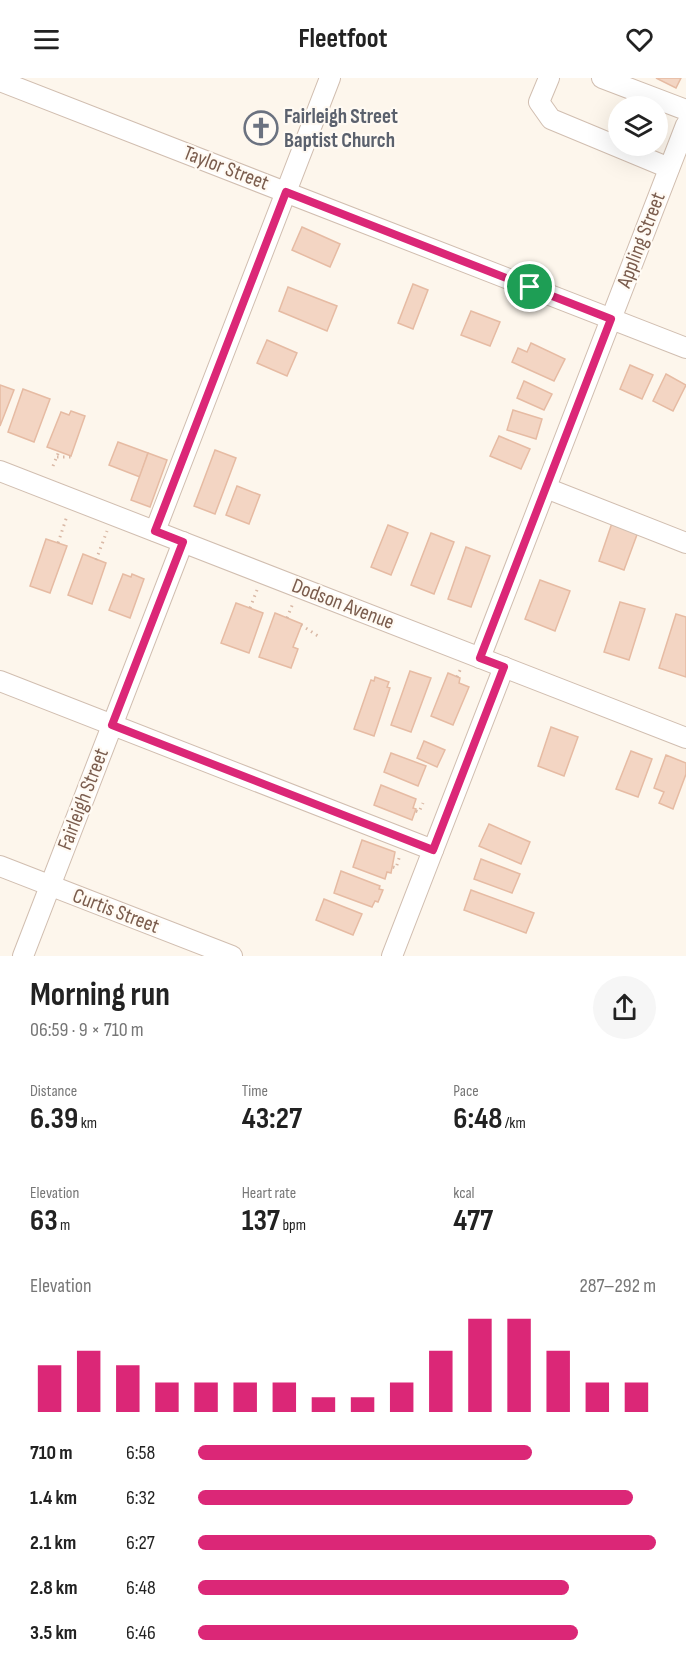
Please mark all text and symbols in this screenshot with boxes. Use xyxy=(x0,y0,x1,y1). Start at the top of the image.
icon: menu xyxy=(30,23,63,56)
text: Fleetfoot xyxy=(298,23,388,55)
icon: heart xyxy=(623,23,656,56)
map controls xyxy=(608,96,668,156)
button: layers xyxy=(608,96,668,156)
place label: Fairleigh Street Baptist Church xyxy=(284,104,398,153)
church icon: Fairleigh Street Baptist Church xyxy=(243,110,279,146)
street label: Taylor Street xyxy=(180,140,272,196)
street label: Appling Street xyxy=(611,189,671,292)
pin xyxy=(504,261,555,312)
icon: arrive xyxy=(513,270,546,303)
street label: Dodson Avenue xyxy=(288,573,398,635)
street label: Fairleigh Street xyxy=(52,745,114,853)
street label: Curtis Street xyxy=(69,883,163,939)
text: Morning run xyxy=(30,975,170,1015)
button: share xyxy=(593,976,656,1039)
text: 06:59 · 9 × 710 m xyxy=(30,1018,144,1042)
text: Distance xyxy=(30,1082,77,1101)
text: Time xyxy=(242,1082,268,1101)
text: Pace xyxy=(453,1082,479,1101)
text: 6.39 xyxy=(30,1101,78,1137)
text: 43:27 xyxy=(242,1101,302,1137)
text: 6:48 xyxy=(453,1101,502,1137)
text: km xyxy=(78,1114,97,1133)
text: /km xyxy=(502,1114,526,1133)
text: Elevation xyxy=(30,1184,79,1203)
text: Heart rate xyxy=(242,1184,296,1203)
text: kcal xyxy=(453,1184,475,1203)
text: 63 xyxy=(30,1203,58,1239)
text: 137 xyxy=(242,1203,280,1239)
text: 477 xyxy=(453,1203,493,1239)
text: m xyxy=(58,1216,70,1235)
text: bpm xyxy=(280,1216,306,1235)
text: Elevation xyxy=(30,1274,92,1298)
text: 287–292 m xyxy=(580,1274,656,1298)
text: 710 m xyxy=(30,1441,73,1465)
text: 6:58 xyxy=(126,1441,155,1465)
text: 1.4 km xyxy=(30,1486,77,1510)
text: 6:32 xyxy=(126,1486,155,1510)
text: 2.1 km xyxy=(30,1531,76,1555)
text: 6:27 xyxy=(126,1531,155,1555)
text: 2.8 km xyxy=(30,1576,78,1600)
text: 6:48 xyxy=(126,1576,156,1600)
text: 3.5 km xyxy=(30,1621,77,1645)
text: 6:46 xyxy=(126,1621,156,1645)

